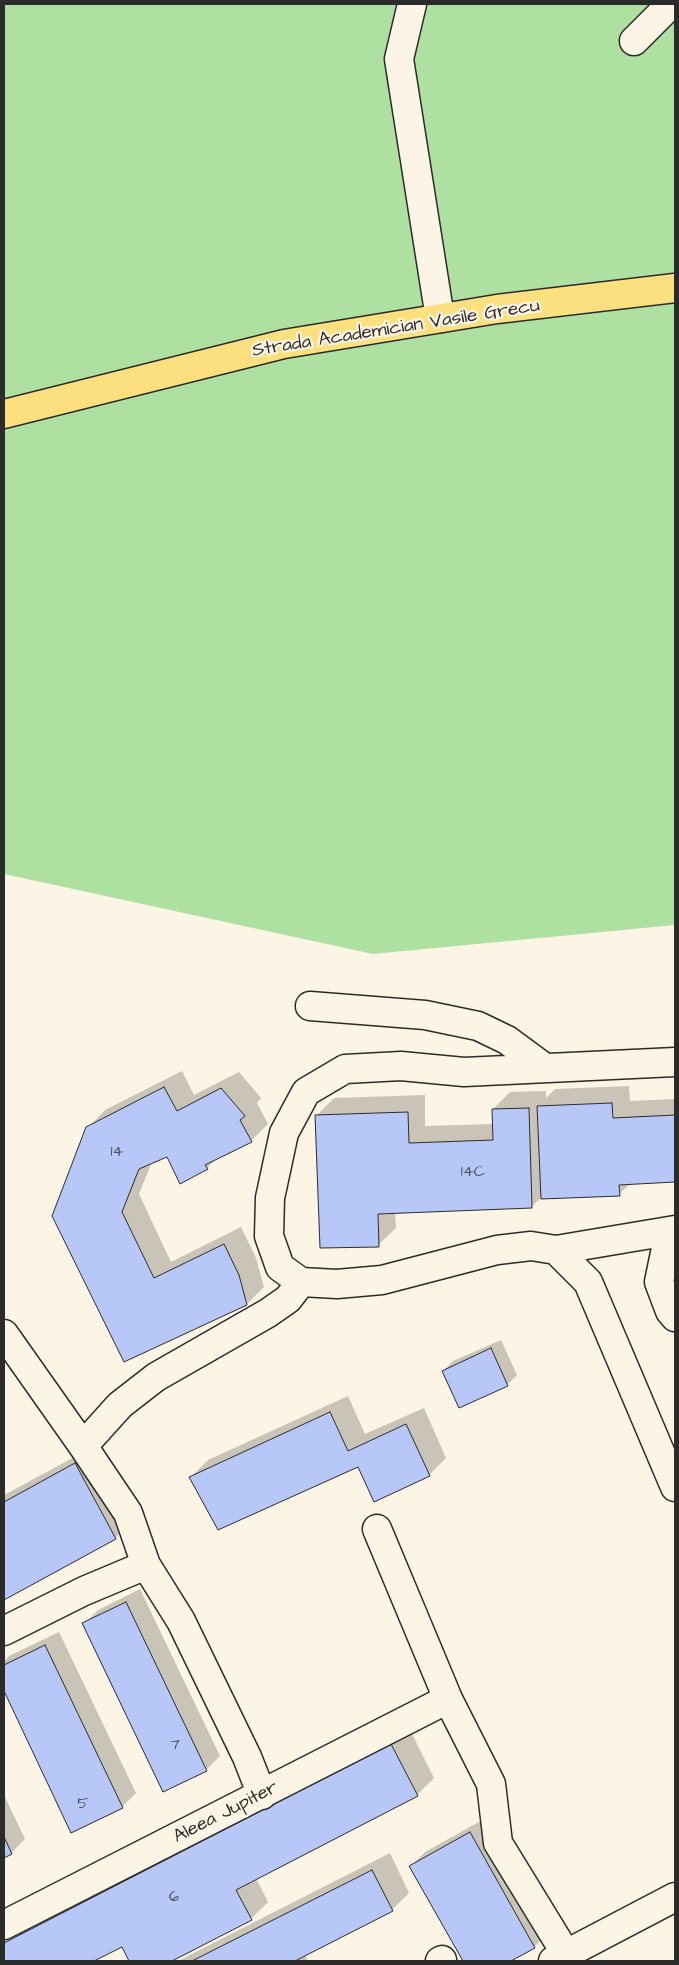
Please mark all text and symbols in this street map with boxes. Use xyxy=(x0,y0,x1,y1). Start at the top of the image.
street label: Strada Academician Vasile Grecu xyxy=(251,295,541,363)
house number: 14 xyxy=(111,1143,123,1163)
house number: 14C xyxy=(461,1163,485,1183)
house number: 7 xyxy=(170,1736,180,1756)
street label: Aleea Jupiter xyxy=(170,1777,282,1849)
house number: 5 xyxy=(77,1795,89,1815)
house number: 6 xyxy=(169,1888,179,1908)

